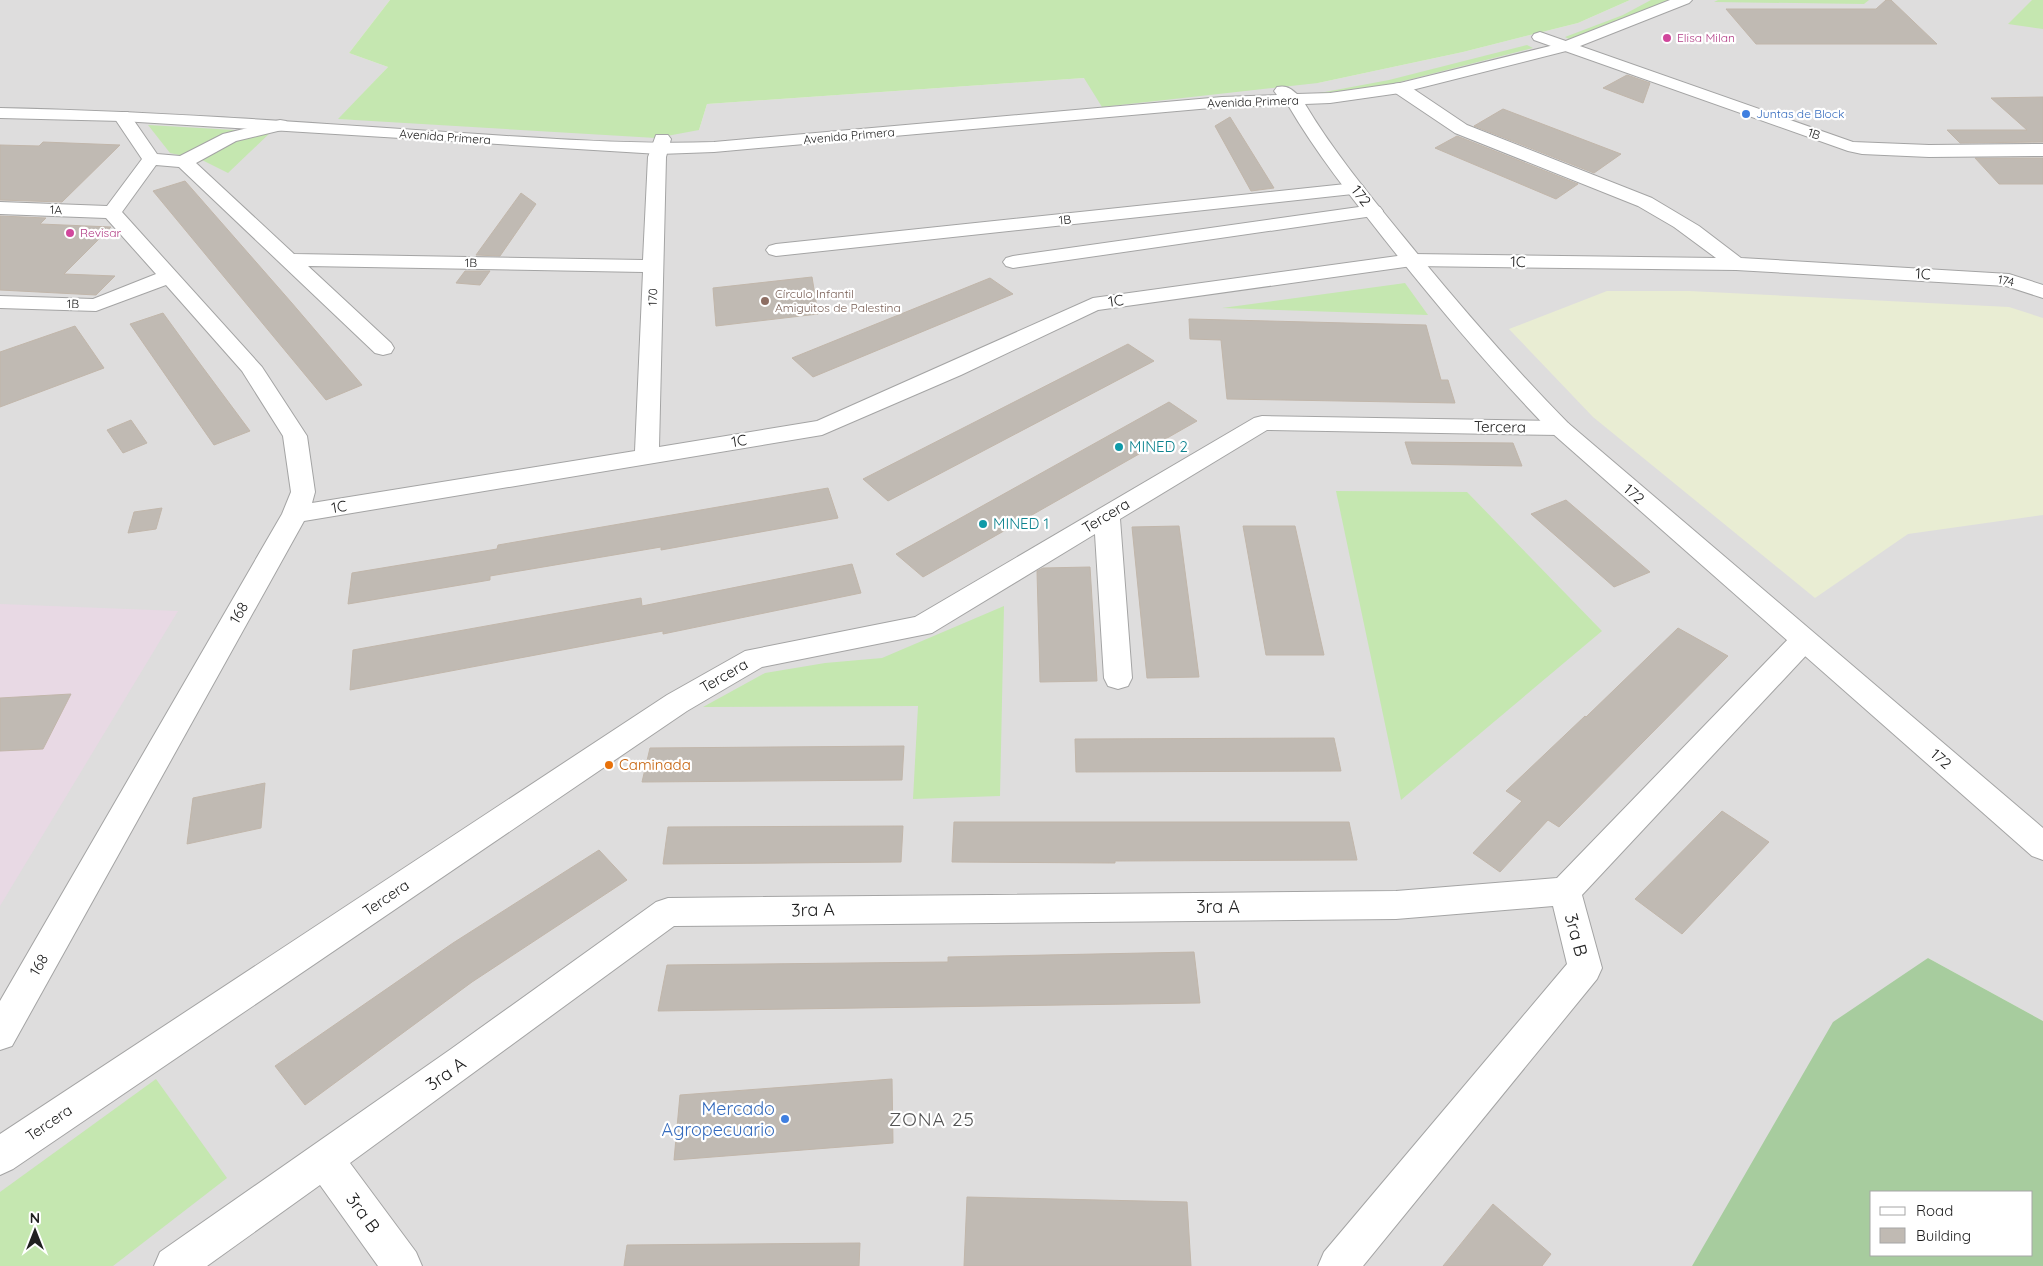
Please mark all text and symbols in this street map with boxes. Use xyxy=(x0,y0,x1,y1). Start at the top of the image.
place label: Elisa Milan xyxy=(1677,30,1735,45)
marker: Elisa Milan xyxy=(1661,32,1673,44)
street label: Avenida Primera xyxy=(1207,92,1299,111)
place label: Juntas de Block xyxy=(1756,106,1845,121)
marker: Juntas de Block xyxy=(1740,108,1752,120)
street label: Avenida Primera xyxy=(803,124,895,147)
street label: 1B xyxy=(1806,124,1823,143)
street label: Avenida Primera xyxy=(399,126,491,147)
street label: 172 xyxy=(1347,181,1376,210)
street label: 1A xyxy=(50,202,63,217)
street label: 1B xyxy=(1058,211,1072,228)
place label: Revisar xyxy=(80,225,122,240)
marker: Revisar xyxy=(64,227,76,239)
street label: 1C xyxy=(1510,252,1526,271)
street label: 1B xyxy=(465,255,477,270)
street label: 1C xyxy=(1915,264,1931,283)
street label: 174 xyxy=(1997,272,2016,289)
place label: Círculo Infantil Amiguitos de Palestina xyxy=(775,286,901,315)
street label: 170 xyxy=(645,288,660,306)
street label: 1C xyxy=(1107,290,1125,311)
marker: Círculo Infantil Amiguitos de Palestina xyxy=(759,295,771,307)
street label: 1B xyxy=(67,296,79,311)
street label: Tercera xyxy=(1474,417,1526,436)
street label: 1C xyxy=(730,430,748,451)
place label: MINED 2 xyxy=(1129,437,1188,456)
marker: MINED 2 xyxy=(1113,441,1125,453)
street label: 172 xyxy=(1620,479,1649,508)
street label: Tercera xyxy=(1079,494,1133,537)
street label: 1C xyxy=(330,496,348,517)
place label: MINED 1 xyxy=(993,514,1049,533)
marker: MINED 1 xyxy=(977,518,989,530)
street label: 168 xyxy=(225,599,252,627)
street label: Tercera xyxy=(696,654,751,697)
street label: 172 xyxy=(1927,744,1956,773)
place label: Caminada xyxy=(619,755,691,774)
marker: Caminada xyxy=(603,759,615,771)
street label: Tercera xyxy=(359,875,413,920)
street label: 3ra A xyxy=(1196,895,1240,918)
street label: 3ra A xyxy=(791,898,835,921)
street label: 3ra B xyxy=(1560,911,1593,959)
street label: 168 xyxy=(25,951,52,979)
street label: 3ra A xyxy=(421,1051,470,1096)
place label: Mercado Agropecuario xyxy=(662,1097,775,1141)
street label: Tercera xyxy=(22,1100,76,1145)
district label: ZONA 25 xyxy=(889,1107,975,1131)
marker: Mercado Agropecuario xyxy=(779,1113,791,1125)
street label: 3ra B xyxy=(341,1188,386,1237)
legend xyxy=(1870,1191,2033,1256)
text: Road xyxy=(1916,1201,1953,1220)
north arrow xyxy=(10,1206,60,1256)
text: N xyxy=(30,1209,40,1227)
text: Building xyxy=(1916,1226,1971,1245)

